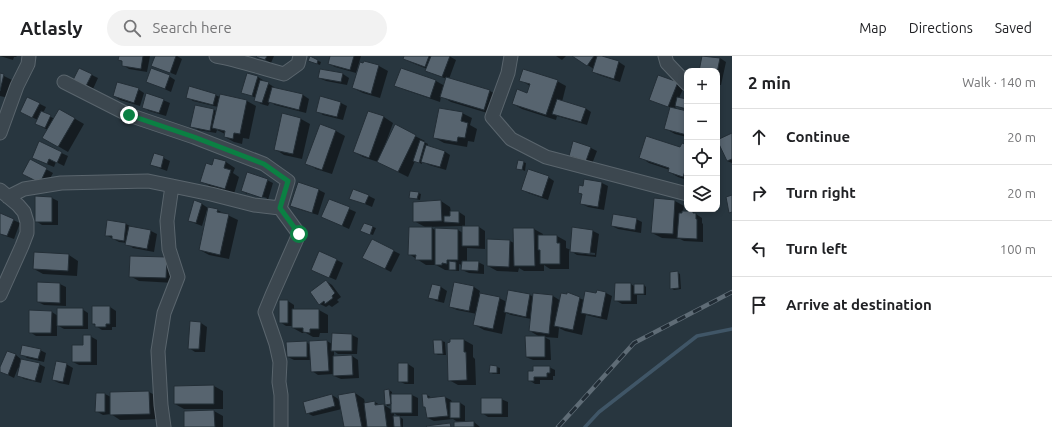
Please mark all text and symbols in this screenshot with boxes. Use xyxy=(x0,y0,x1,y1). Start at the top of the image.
search box xyxy=(107,10,387,46)
text: Atlasly xyxy=(20,17,83,39)
icon: search xyxy=(121,17,143,39)
text: Search here xyxy=(153,19,232,36)
text: Map xyxy=(859,20,887,36)
text: Directions xyxy=(909,20,973,36)
text: Saved xyxy=(995,20,1032,36)
map controls xyxy=(684,68,720,212)
button: + xyxy=(684,68,720,104)
text: 2 min xyxy=(748,73,791,92)
text: Walk · 140 m xyxy=(962,75,1036,89)
button: − xyxy=(684,104,720,140)
route end xyxy=(120,106,138,124)
icon: ahead xyxy=(748,126,770,148)
text: Continue xyxy=(786,128,850,145)
text: 20 m xyxy=(1007,130,1036,144)
button: locate xyxy=(684,140,720,176)
button: layers xyxy=(684,176,720,212)
icon: right xyxy=(748,182,770,204)
text: Turn right xyxy=(786,184,856,201)
text: 20 m xyxy=(1007,186,1036,200)
route start xyxy=(290,225,308,243)
icon: left xyxy=(748,238,770,260)
text: Turn left xyxy=(786,240,847,257)
text: 100 m xyxy=(1000,242,1036,256)
icon: arrive xyxy=(748,294,770,316)
text: Arrive at destination xyxy=(786,296,932,313)

